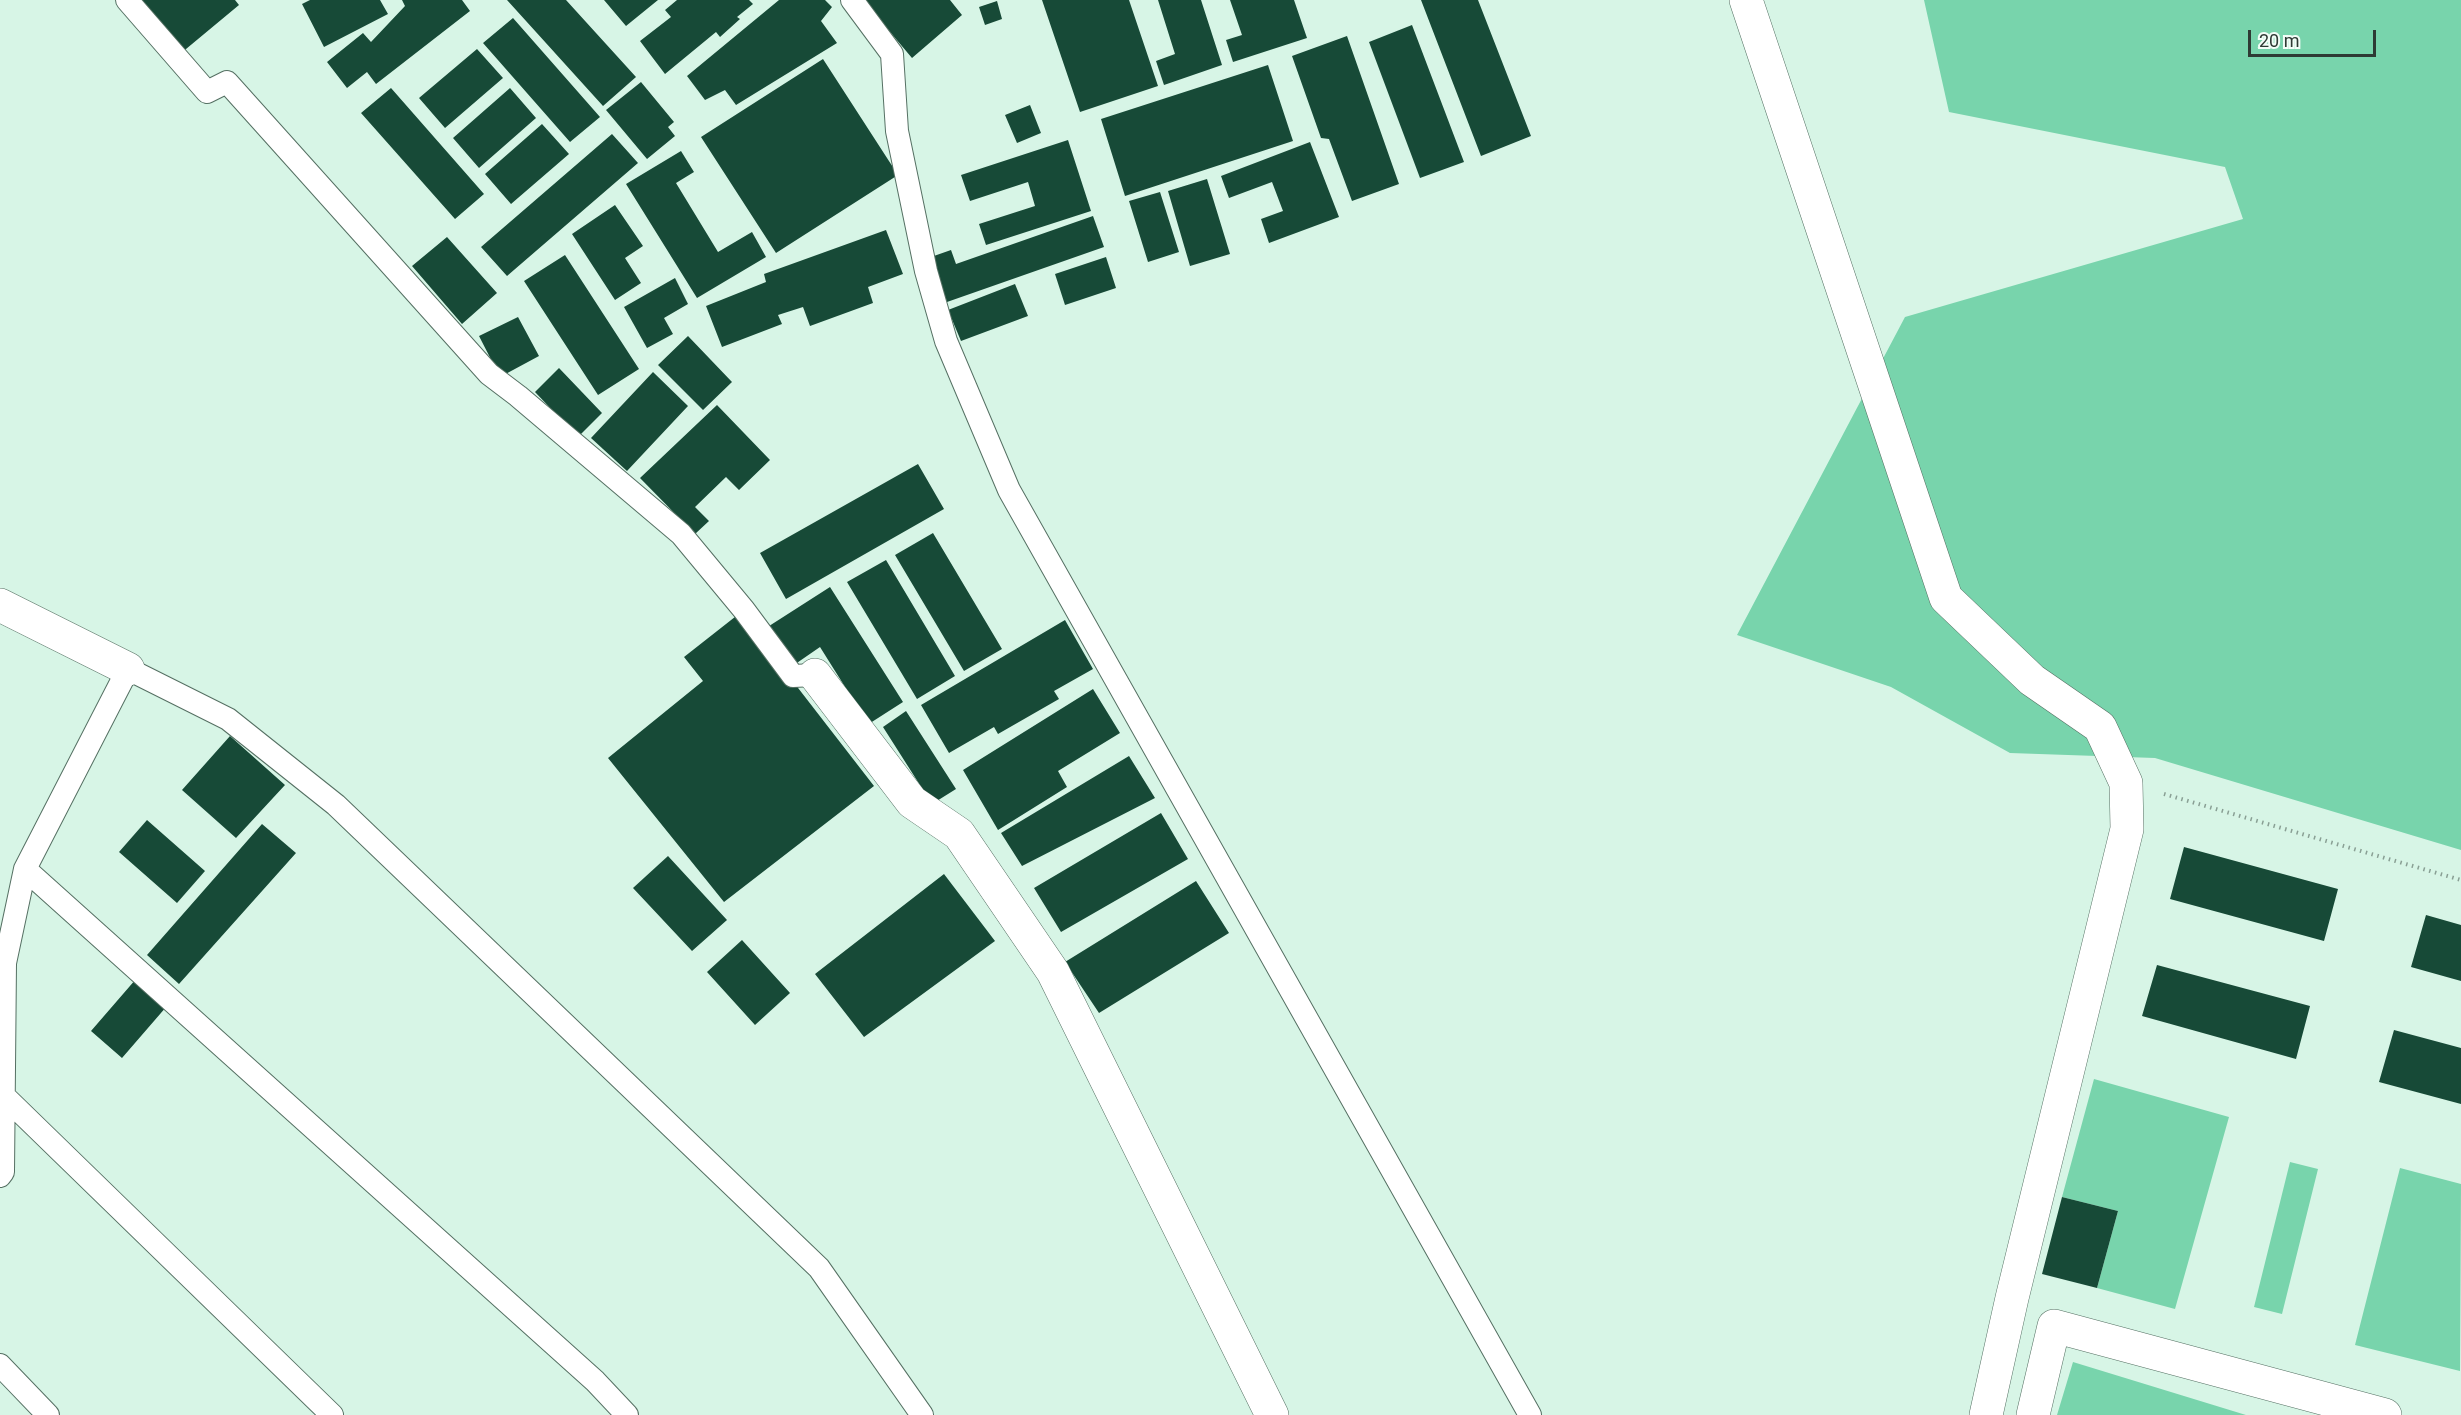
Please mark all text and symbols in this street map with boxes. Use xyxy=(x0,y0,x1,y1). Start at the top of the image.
scale bar xyxy=(2251,18,2378,56)
text: 20 m xyxy=(2259,30,2299,51)

